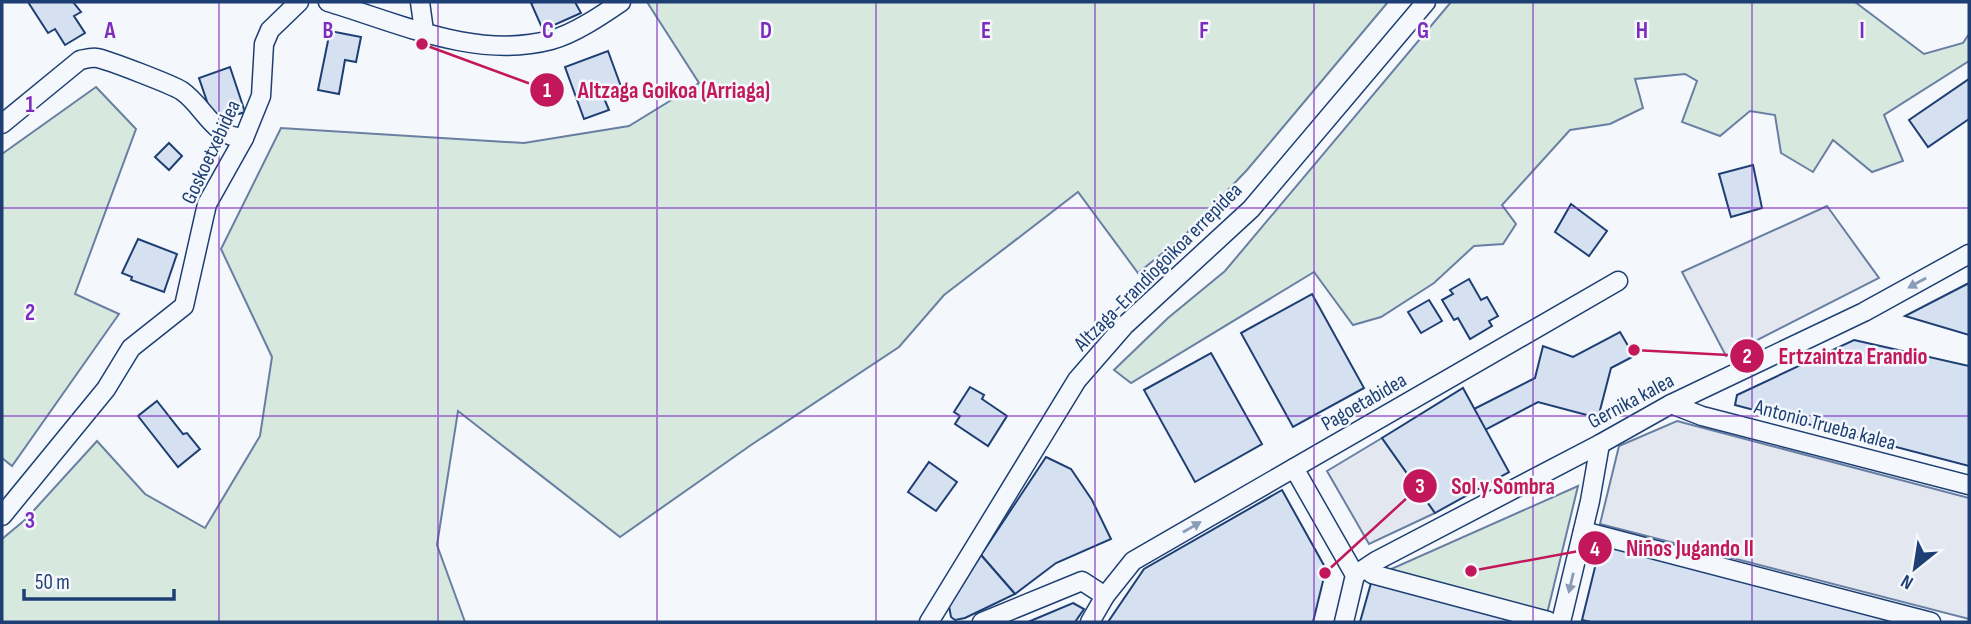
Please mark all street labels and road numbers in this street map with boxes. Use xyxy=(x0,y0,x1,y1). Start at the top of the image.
street label: Goskoetxebidea xyxy=(176,96,246,208)
street label: Altzaga-Erandiogoikoa errepidea xyxy=(1068,178,1247,357)
street label: Pagoetabidea xyxy=(1317,368,1411,436)
street label: Gernika kalea xyxy=(1584,368,1678,434)
street label: Antonio Trueba kalea xyxy=(1751,394,1898,456)

